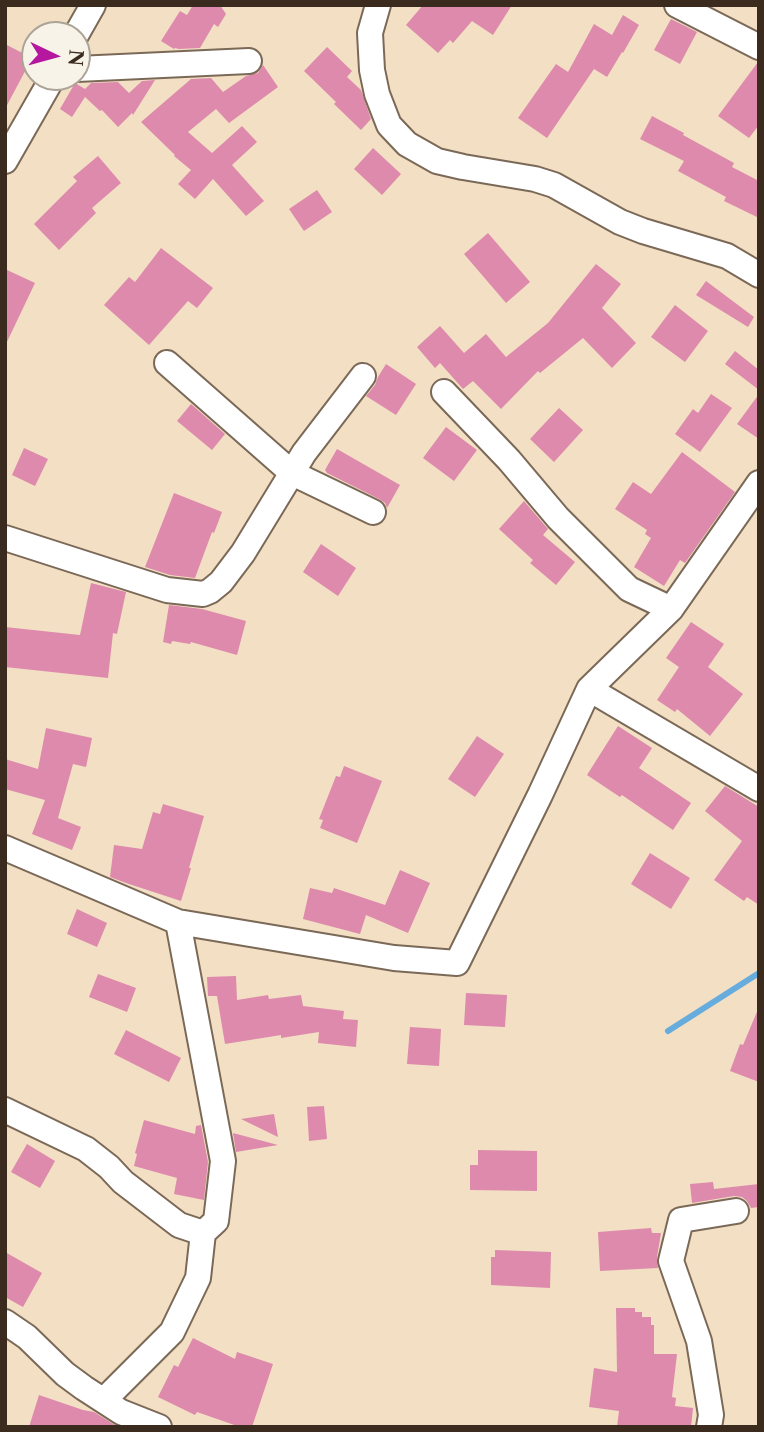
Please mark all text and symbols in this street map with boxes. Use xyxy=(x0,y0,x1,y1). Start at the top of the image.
north arrow xyxy=(21,21,91,91)
text: N xyxy=(63,48,88,67)

